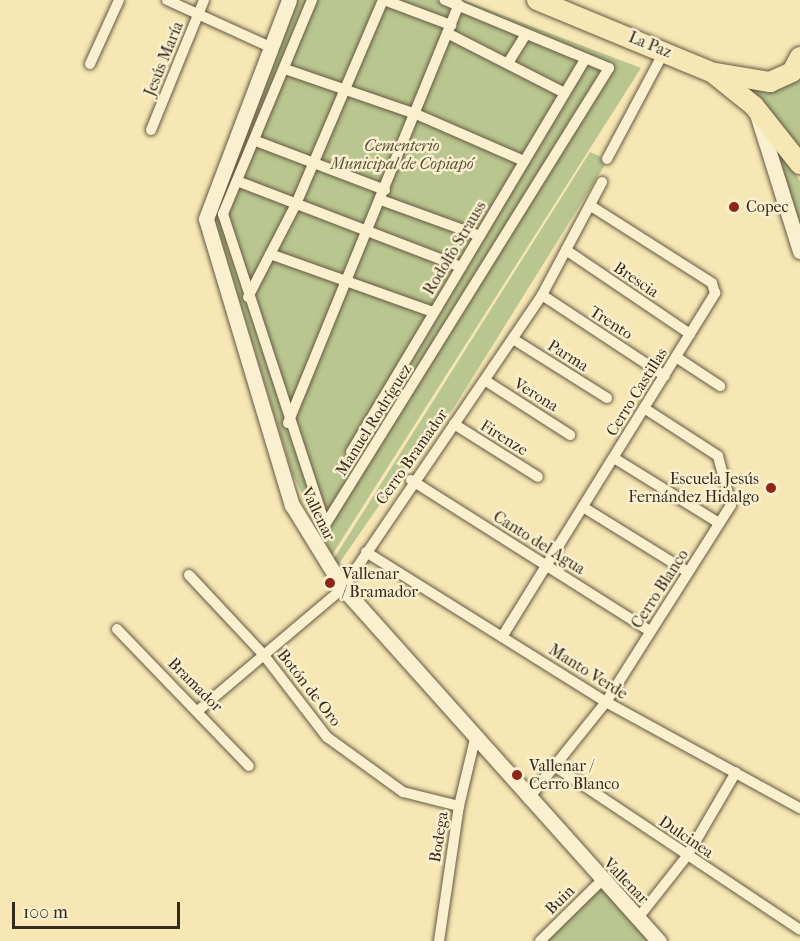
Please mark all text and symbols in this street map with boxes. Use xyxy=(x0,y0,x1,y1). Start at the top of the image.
street label: Jesús María xyxy=(140,19,188,99)
street label: La Paz xyxy=(626,28,674,62)
park label: Cementerio Municipal de Copiapó xyxy=(330,136,474,174)
place label: Copec xyxy=(746,197,789,217)
street label: Rodolfo Strauss xyxy=(419,198,491,298)
marker: Copec xyxy=(727,200,741,214)
street label: Brescia xyxy=(610,258,662,302)
street label: Trento xyxy=(586,302,636,344)
street label: Parma xyxy=(544,336,592,376)
street label: Cerro Castillas xyxy=(602,344,672,440)
street label: Manuel Rodríguez xyxy=(332,361,416,479)
street label: Verona xyxy=(510,374,562,416)
street label: Cerro Bramador xyxy=(372,405,452,509)
street label: Firenze xyxy=(477,416,531,460)
place label: Escuela Jesús Fernández Hidalgo xyxy=(628,469,759,507)
marker: Escuela Jesús Fernández Hidalgo xyxy=(764,481,778,495)
street label: Vallenar xyxy=(297,484,339,544)
street label: Canto del Agua xyxy=(490,507,588,579)
street label: Cerro Blanco xyxy=(627,546,693,632)
place label: Vallenar / Bramador xyxy=(342,564,418,602)
marker: Vallenar / Bramador xyxy=(323,576,337,590)
street label: Manto Verde xyxy=(545,640,631,704)
street label: Botón de Oro xyxy=(273,646,345,730)
street label: Bramador xyxy=(164,654,226,716)
place label: Vallenar / Cerro Blanco xyxy=(529,756,619,794)
marker: Vallenar / Cerro Blanco xyxy=(510,768,524,782)
street label: Bodega xyxy=(426,810,452,864)
street label: Dulcinea xyxy=(655,812,717,862)
street label: Vallenar xyxy=(599,854,653,908)
street label: Buin xyxy=(541,881,579,919)
scale bar xyxy=(15,890,183,928)
text: 100 m xyxy=(23,902,68,923)

